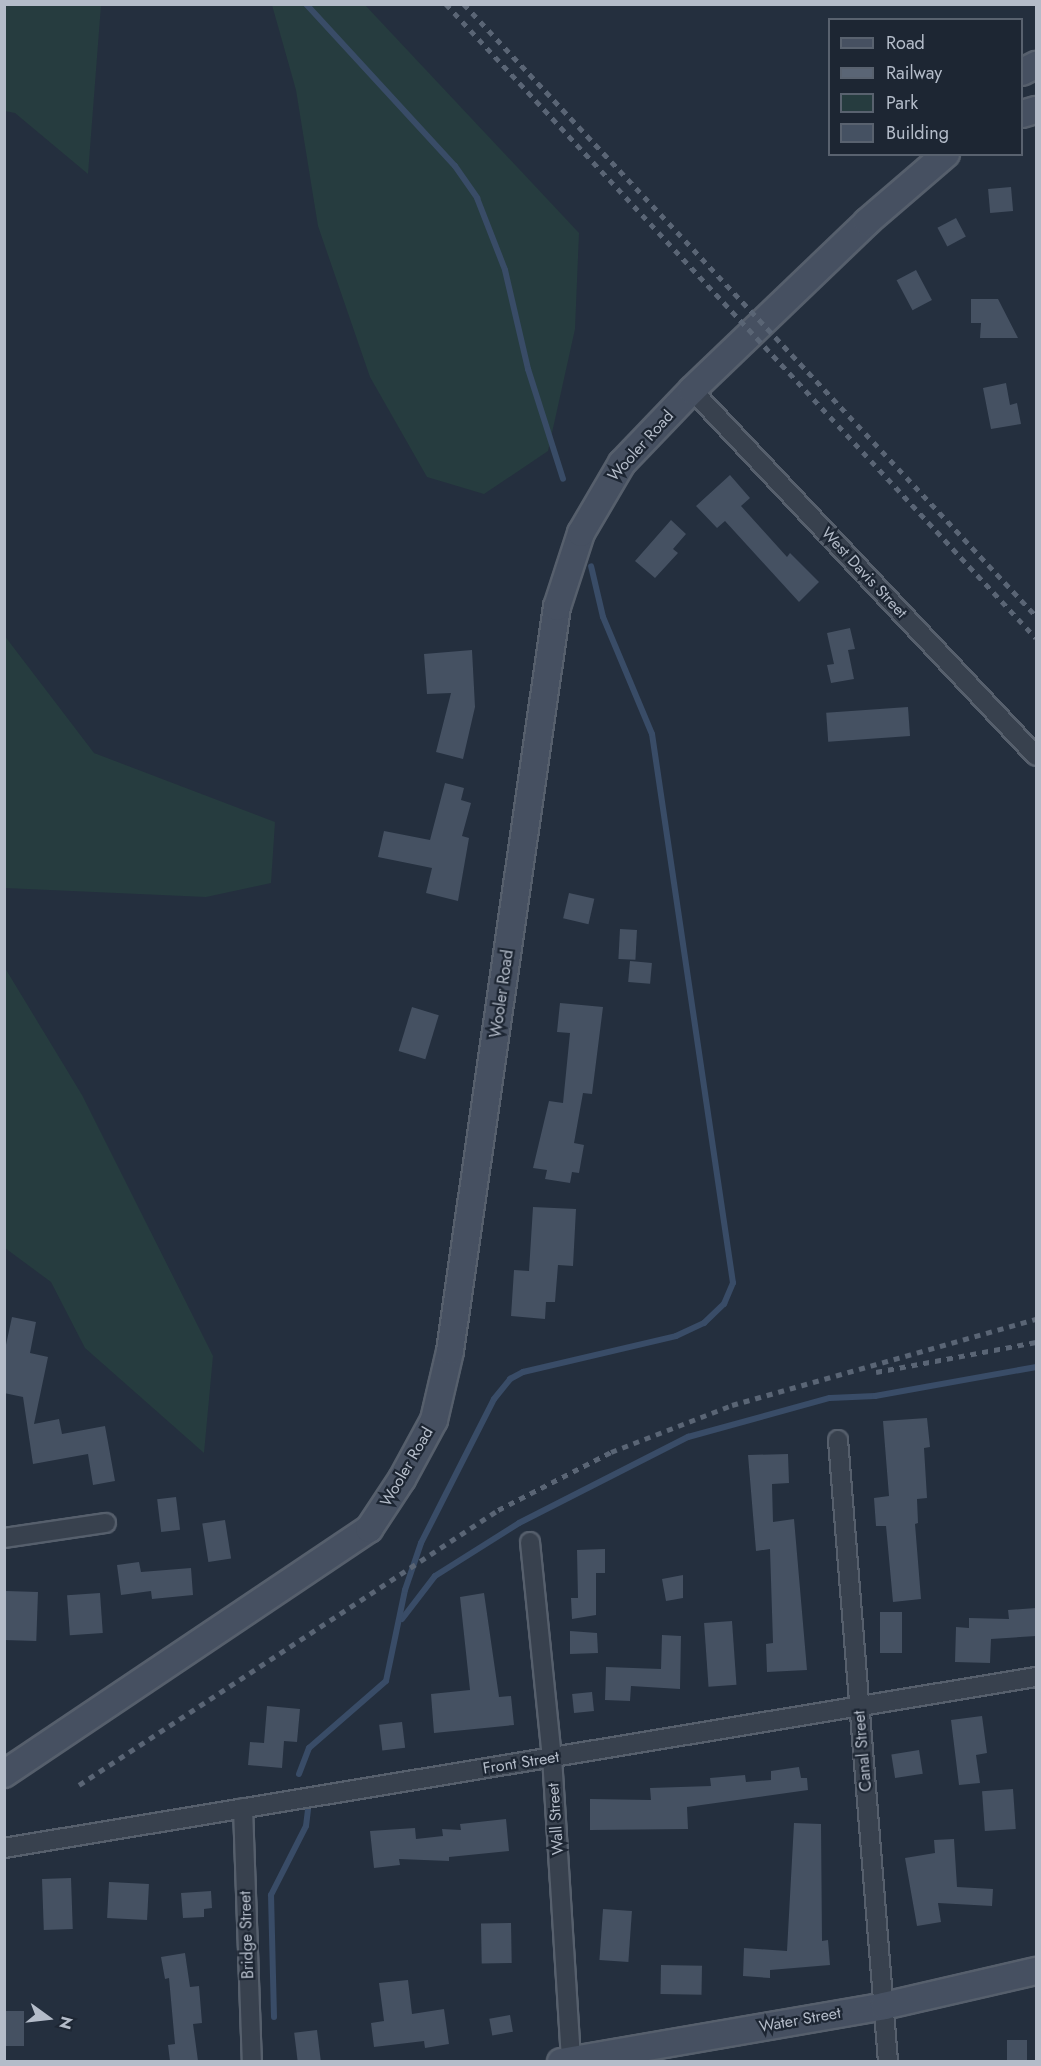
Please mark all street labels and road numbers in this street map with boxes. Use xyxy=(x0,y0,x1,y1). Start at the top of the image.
street label: Wooler Road xyxy=(604,407,678,485)
street label: West Davis Street xyxy=(817,524,911,622)
street label: Wooler Road xyxy=(486,949,518,1039)
street label: Wooler Road xyxy=(376,1424,438,1510)
street label: Canal Street xyxy=(850,1710,876,1792)
street label: Front Street xyxy=(482,1748,560,1778)
street label: Wall Street xyxy=(544,1782,568,1856)
street label: Bridge Street xyxy=(236,1891,258,1979)
street label: Water Street xyxy=(758,2003,842,2037)

